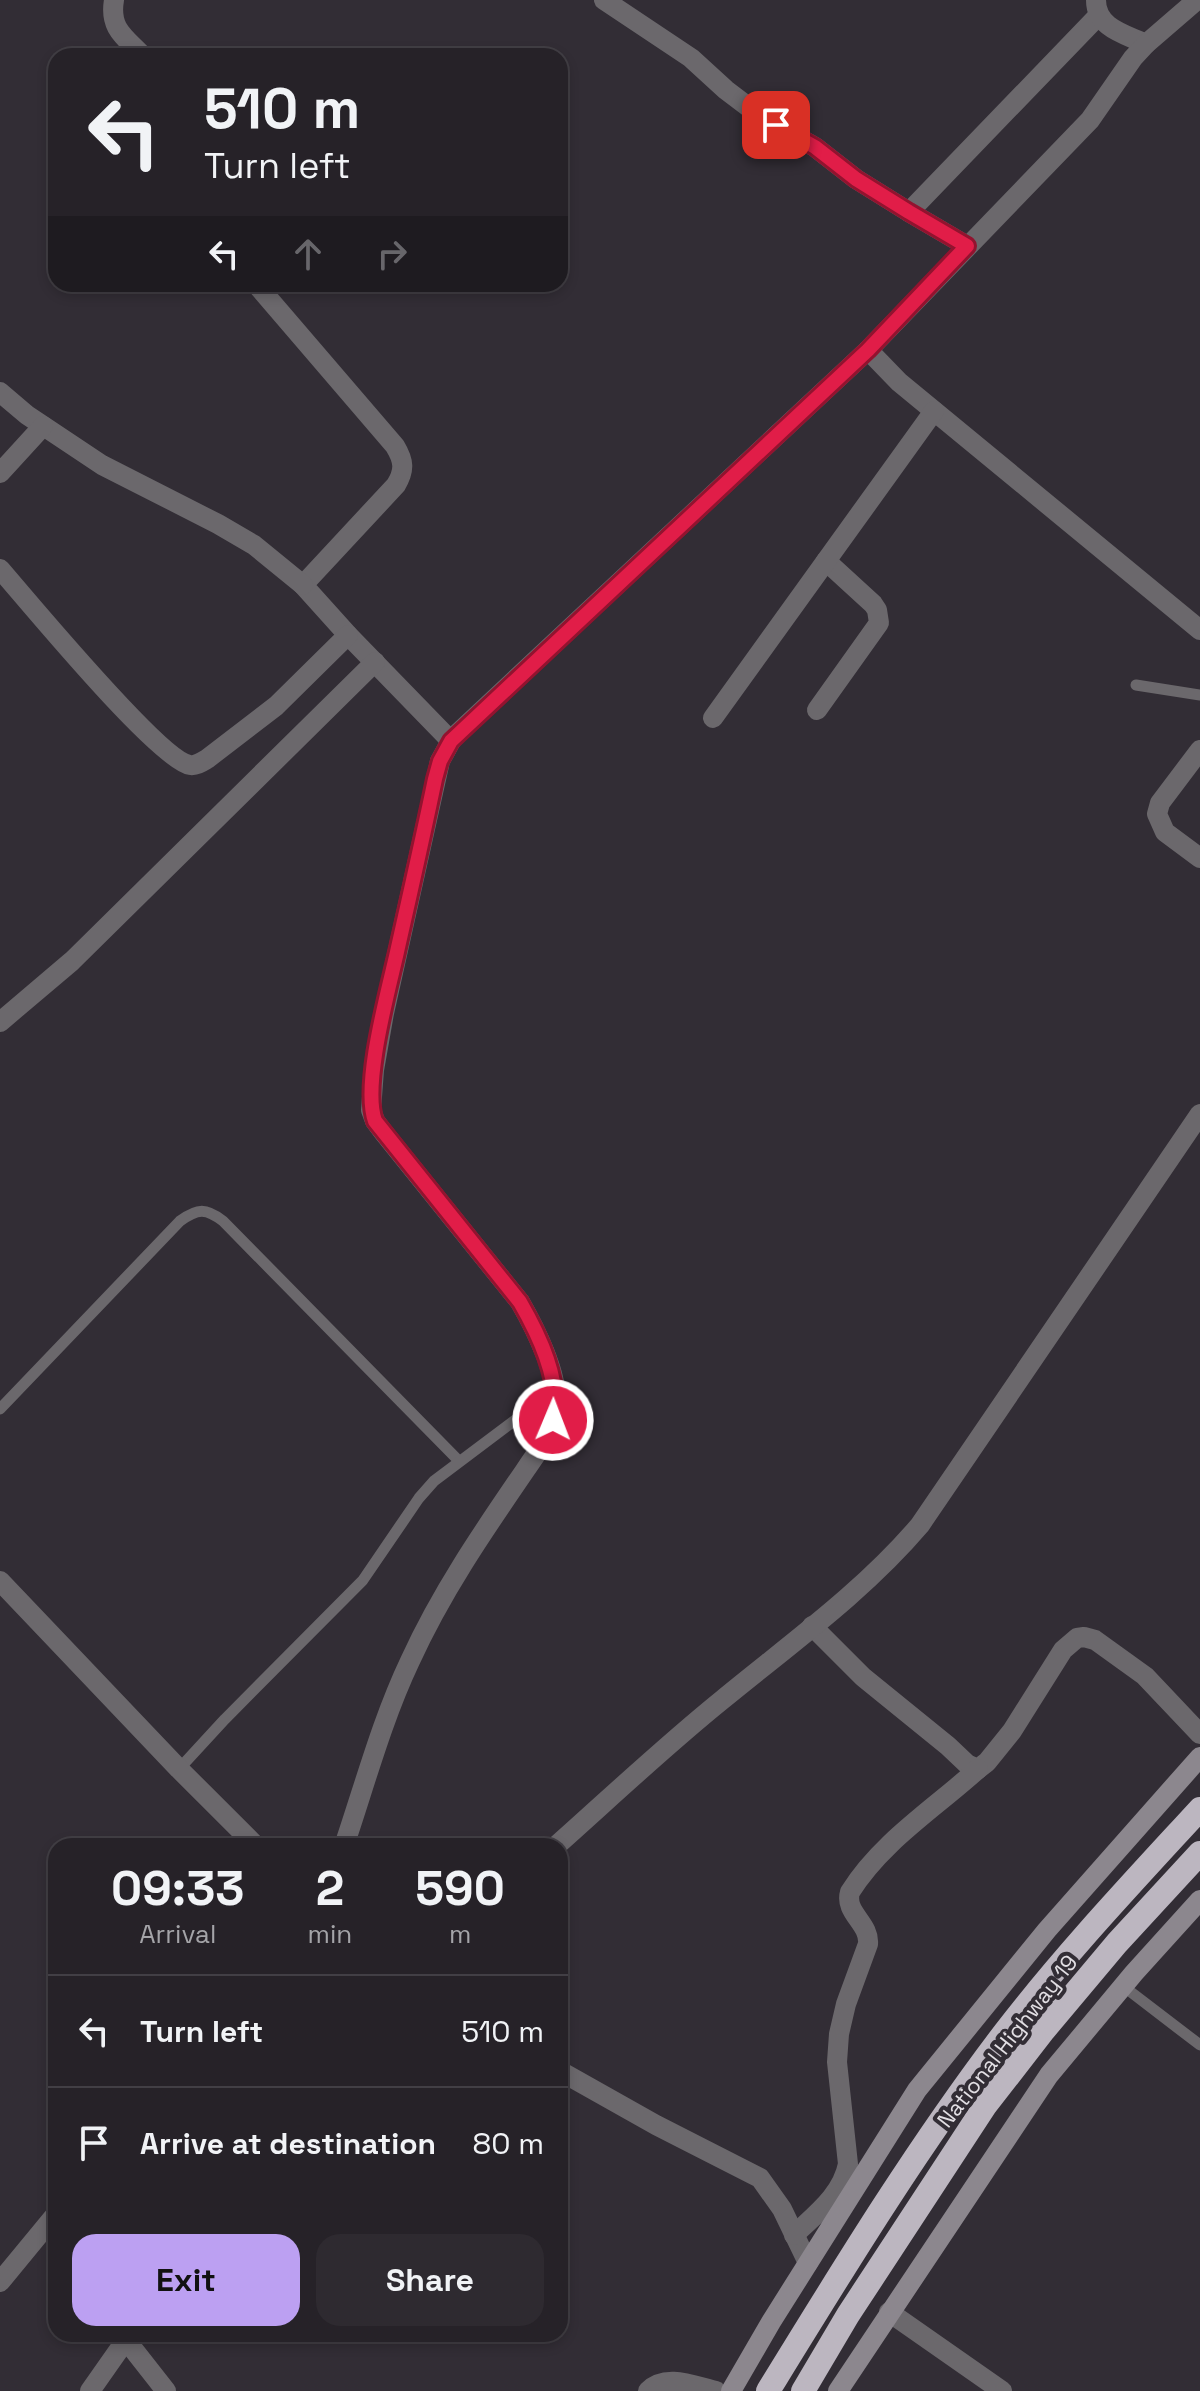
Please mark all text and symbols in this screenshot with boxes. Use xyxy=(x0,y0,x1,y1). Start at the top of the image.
text: 510 m xyxy=(204,73,360,144)
icon: left xyxy=(72,80,176,184)
pin xyxy=(742,91,810,159)
icon: arrive xyxy=(754,103,798,147)
text: Turn left xyxy=(204,143,351,189)
icon: left xyxy=(202,232,246,276)
icon: ahead xyxy=(286,232,330,276)
icon: right xyxy=(370,232,414,276)
position arrow xyxy=(511,1378,595,1462)
text: 09:33 xyxy=(111,1858,245,1919)
text: 2 xyxy=(316,1858,344,1919)
text: 590 xyxy=(415,1858,505,1919)
text: Arrival xyxy=(139,1917,216,1951)
text: min xyxy=(308,1917,352,1951)
text: m xyxy=(449,1917,471,1951)
street label: National Highway 19 xyxy=(931,1949,1083,2133)
icon: left xyxy=(72,2009,116,2053)
text: Turn left xyxy=(140,2012,263,2051)
text: 510 m xyxy=(461,2012,544,2051)
icon: arrive xyxy=(72,2121,116,2165)
text: Arrive at destination xyxy=(140,2124,436,2163)
text: 80 m xyxy=(473,2124,544,2163)
button: Exit xyxy=(72,2234,300,2326)
button: Share xyxy=(316,2234,544,2326)

